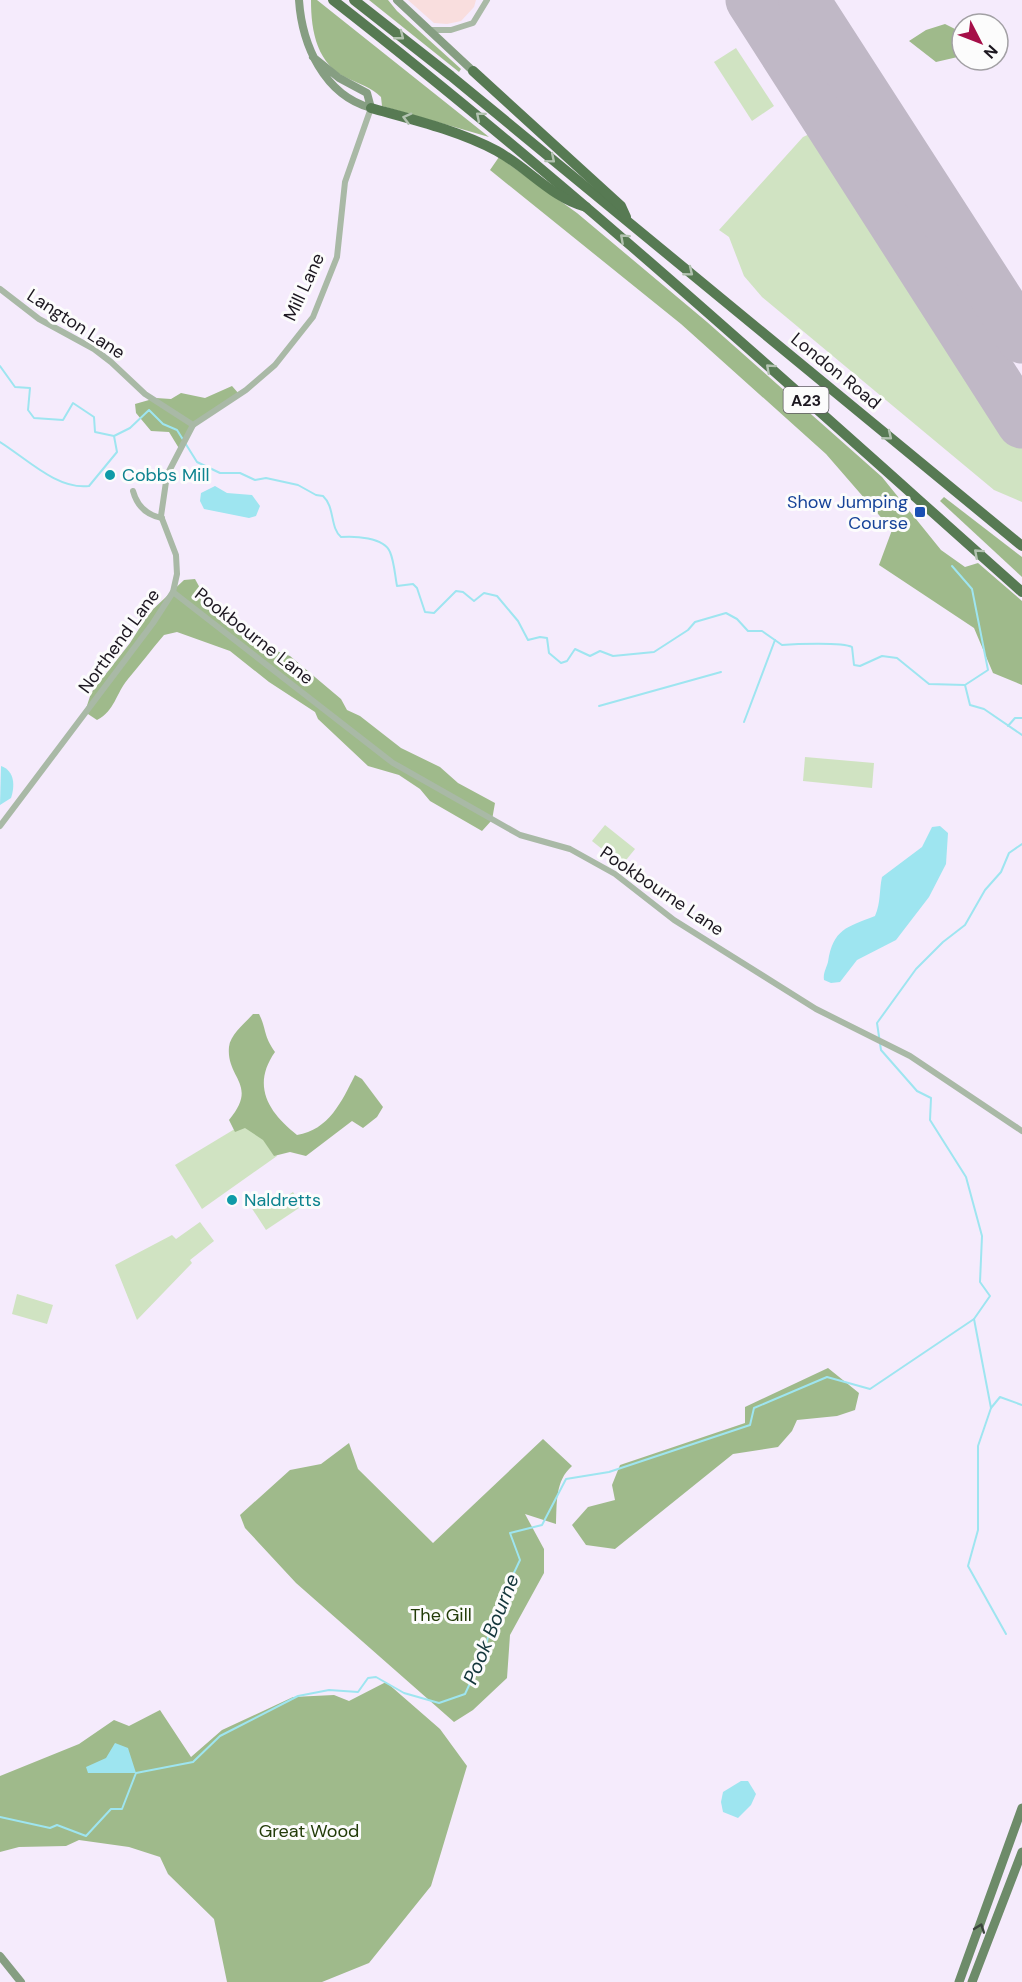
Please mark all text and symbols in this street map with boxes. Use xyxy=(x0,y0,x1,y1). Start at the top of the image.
north arrow xyxy=(950,12,1010,72)
one-way arrow xyxy=(393,28,404,39)
text: N xyxy=(979,40,1002,63)
one-way arrow xyxy=(402,113,413,125)
one-way arrow xyxy=(475,113,486,124)
one-way arrow xyxy=(544,151,555,162)
one-way arrow xyxy=(620,234,631,245)
street label: Mill Lane xyxy=(278,249,330,325)
one-way arrow xyxy=(682,265,693,276)
street label: Langton Lane xyxy=(22,283,130,365)
street label: London Road xyxy=(786,327,886,415)
one-way arrow xyxy=(766,364,777,375)
road number: A23 xyxy=(784,387,828,413)
one-way arrow xyxy=(882,428,893,439)
place label: Cobbs Mill xyxy=(122,463,209,487)
marker: Cobbs Mill xyxy=(103,468,117,482)
place label: Show Jumping Course xyxy=(787,490,908,535)
marker: Show Jumping Course xyxy=(913,505,927,519)
one-way arrow xyxy=(974,549,985,560)
street label: Pookbourne Lane xyxy=(190,582,318,690)
street label: Northend Lane xyxy=(73,584,165,698)
street label: Pookbourne Lane xyxy=(595,841,729,941)
place label: Naldretts xyxy=(244,1188,321,1212)
marker: Naldretts xyxy=(225,1193,239,1207)
water label: Pook Bourne xyxy=(457,1570,525,1688)
park label: The Gill xyxy=(410,1603,472,1627)
park label: Great Wood xyxy=(259,1819,359,1843)
one-way arrow xyxy=(973,1923,986,1933)

